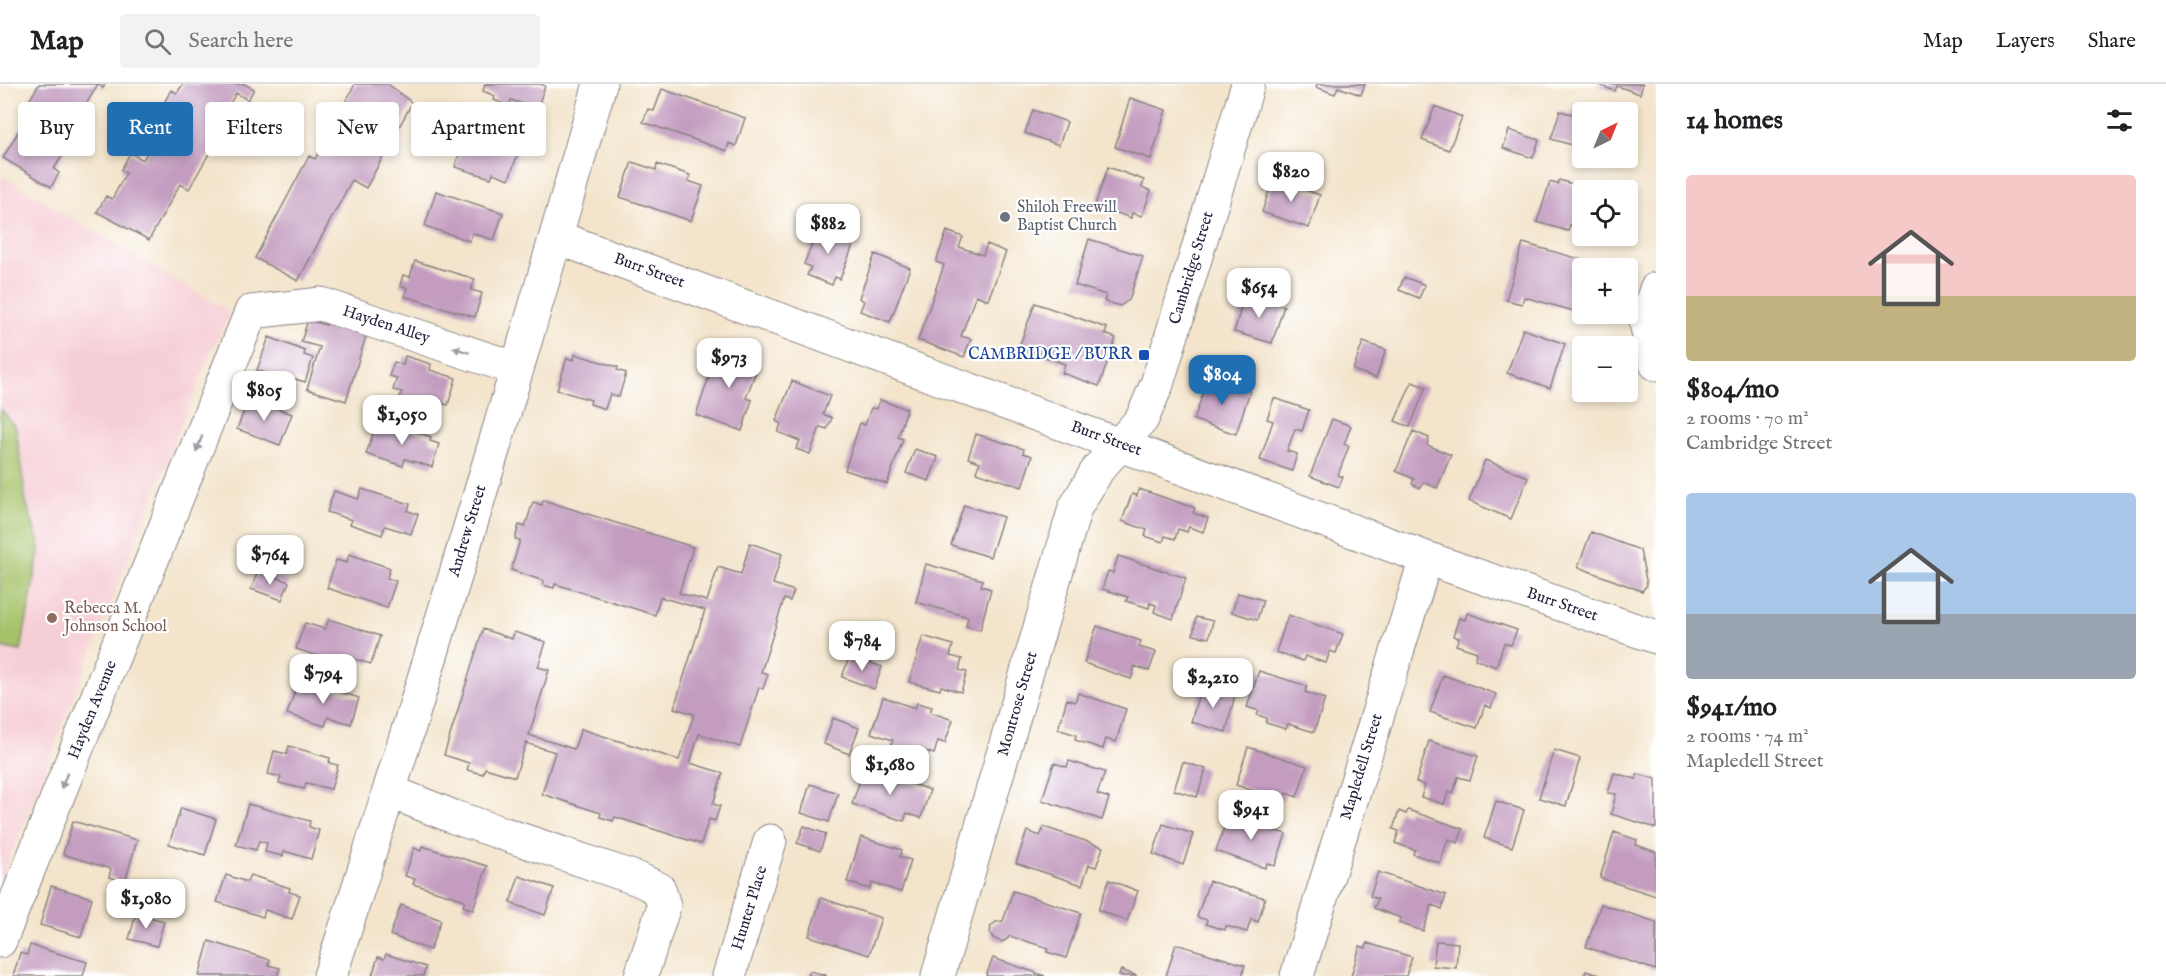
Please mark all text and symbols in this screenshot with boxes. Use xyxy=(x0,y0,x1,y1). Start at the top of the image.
search box xyxy=(120,14,540,68)
text: Map xyxy=(30,24,84,59)
icon: search xyxy=(141,25,174,58)
text: Search here xyxy=(189,27,293,55)
text: Map xyxy=(1923,28,1963,55)
text: Layers xyxy=(1996,28,2055,55)
text: Share xyxy=(2088,28,2136,55)
chip: Buy xyxy=(18,102,95,156)
chip: Rent xyxy=(107,102,193,156)
chip: Filters xyxy=(205,102,304,156)
chip: New xyxy=(316,102,399,156)
chip: Apartment xyxy=(411,102,546,156)
north arrow xyxy=(1572,102,1638,168)
map controls xyxy=(1572,102,1638,402)
text: 14 homes xyxy=(1686,104,1783,137)
icon: filters xyxy=(2103,104,2136,137)
pin: $820 xyxy=(1255,152,1327,203)
text: $820 xyxy=(1272,159,1310,184)
button: locate xyxy=(1572,180,1638,246)
place label: Shiloh Freewill Baptist Church xyxy=(1017,198,1118,236)
pin: $882 xyxy=(792,204,864,255)
street label: Cambridge Street xyxy=(1165,209,1219,327)
marker: Shiloh Freewill Baptist Church xyxy=(998,210,1012,224)
text: $882 xyxy=(810,211,846,236)
icon: home xyxy=(1857,214,1965,322)
street label: Burr Street xyxy=(611,249,688,293)
button: + xyxy=(1572,258,1638,324)
pin: $654 xyxy=(1223,268,1295,319)
text: $654 xyxy=(1241,275,1277,300)
street label: Hayden Alley xyxy=(340,301,432,349)
button: − xyxy=(1572,336,1638,402)
pin: $973 xyxy=(693,338,765,389)
one-way arrow xyxy=(452,345,470,355)
text: $973 xyxy=(711,345,747,370)
place label: CAMBRIDGE / BURR xyxy=(968,345,1133,365)
marker: CAMBRIDGE / BURR xyxy=(1137,348,1151,362)
pin: $804 xyxy=(1186,355,1258,406)
text: $804 xyxy=(1203,362,1241,387)
pin: $805 xyxy=(228,371,300,422)
text: $804/mo xyxy=(1686,373,1779,406)
text: $805 xyxy=(246,378,282,403)
pin: $1,050 xyxy=(353,395,451,446)
text: $1,050 xyxy=(377,402,427,427)
text: 2 rooms · 70 m² xyxy=(1686,406,1809,431)
street label: Burr Street xyxy=(1068,417,1145,461)
text: Cambridge Street xyxy=(1686,431,1832,456)
one-way arrow xyxy=(194,435,203,453)
street label: Andrew Street xyxy=(444,482,492,580)
icon: home xyxy=(1857,532,1965,640)
pin: $764 xyxy=(234,535,306,586)
text: $764 xyxy=(251,542,289,567)
street label: Burr Street xyxy=(1524,584,1601,627)
place label: Rebecca M. Johnson School xyxy=(62,599,168,637)
marker: Rebecca M. Johnson School xyxy=(45,611,59,625)
pin: $784 xyxy=(826,621,898,672)
text: $784 xyxy=(843,628,881,653)
street label: Montrose Street xyxy=(993,649,1043,759)
pin: $794 xyxy=(287,654,359,705)
street label: Hayden Avenue xyxy=(64,658,122,762)
pin: $2,210 xyxy=(1164,658,1262,709)
text: $794 xyxy=(304,661,342,686)
text: $2,210 xyxy=(1187,665,1239,690)
text: $941/mo xyxy=(1686,691,1777,724)
street label: Mapledell Street xyxy=(1336,711,1388,823)
text: 2 rooms · 74 m² xyxy=(1686,724,1809,749)
pin: $1,680 xyxy=(841,745,939,796)
text: Mapledell Street xyxy=(1686,749,1824,774)
text: $1,680 xyxy=(865,752,915,777)
one-way arrow xyxy=(59,773,69,791)
pin: $941 xyxy=(1215,790,1287,841)
text: $941 xyxy=(1233,797,1269,822)
street label: Hunter Place xyxy=(728,863,772,953)
pin: $1,080 xyxy=(97,879,195,930)
text: $1,080 xyxy=(120,886,172,911)

